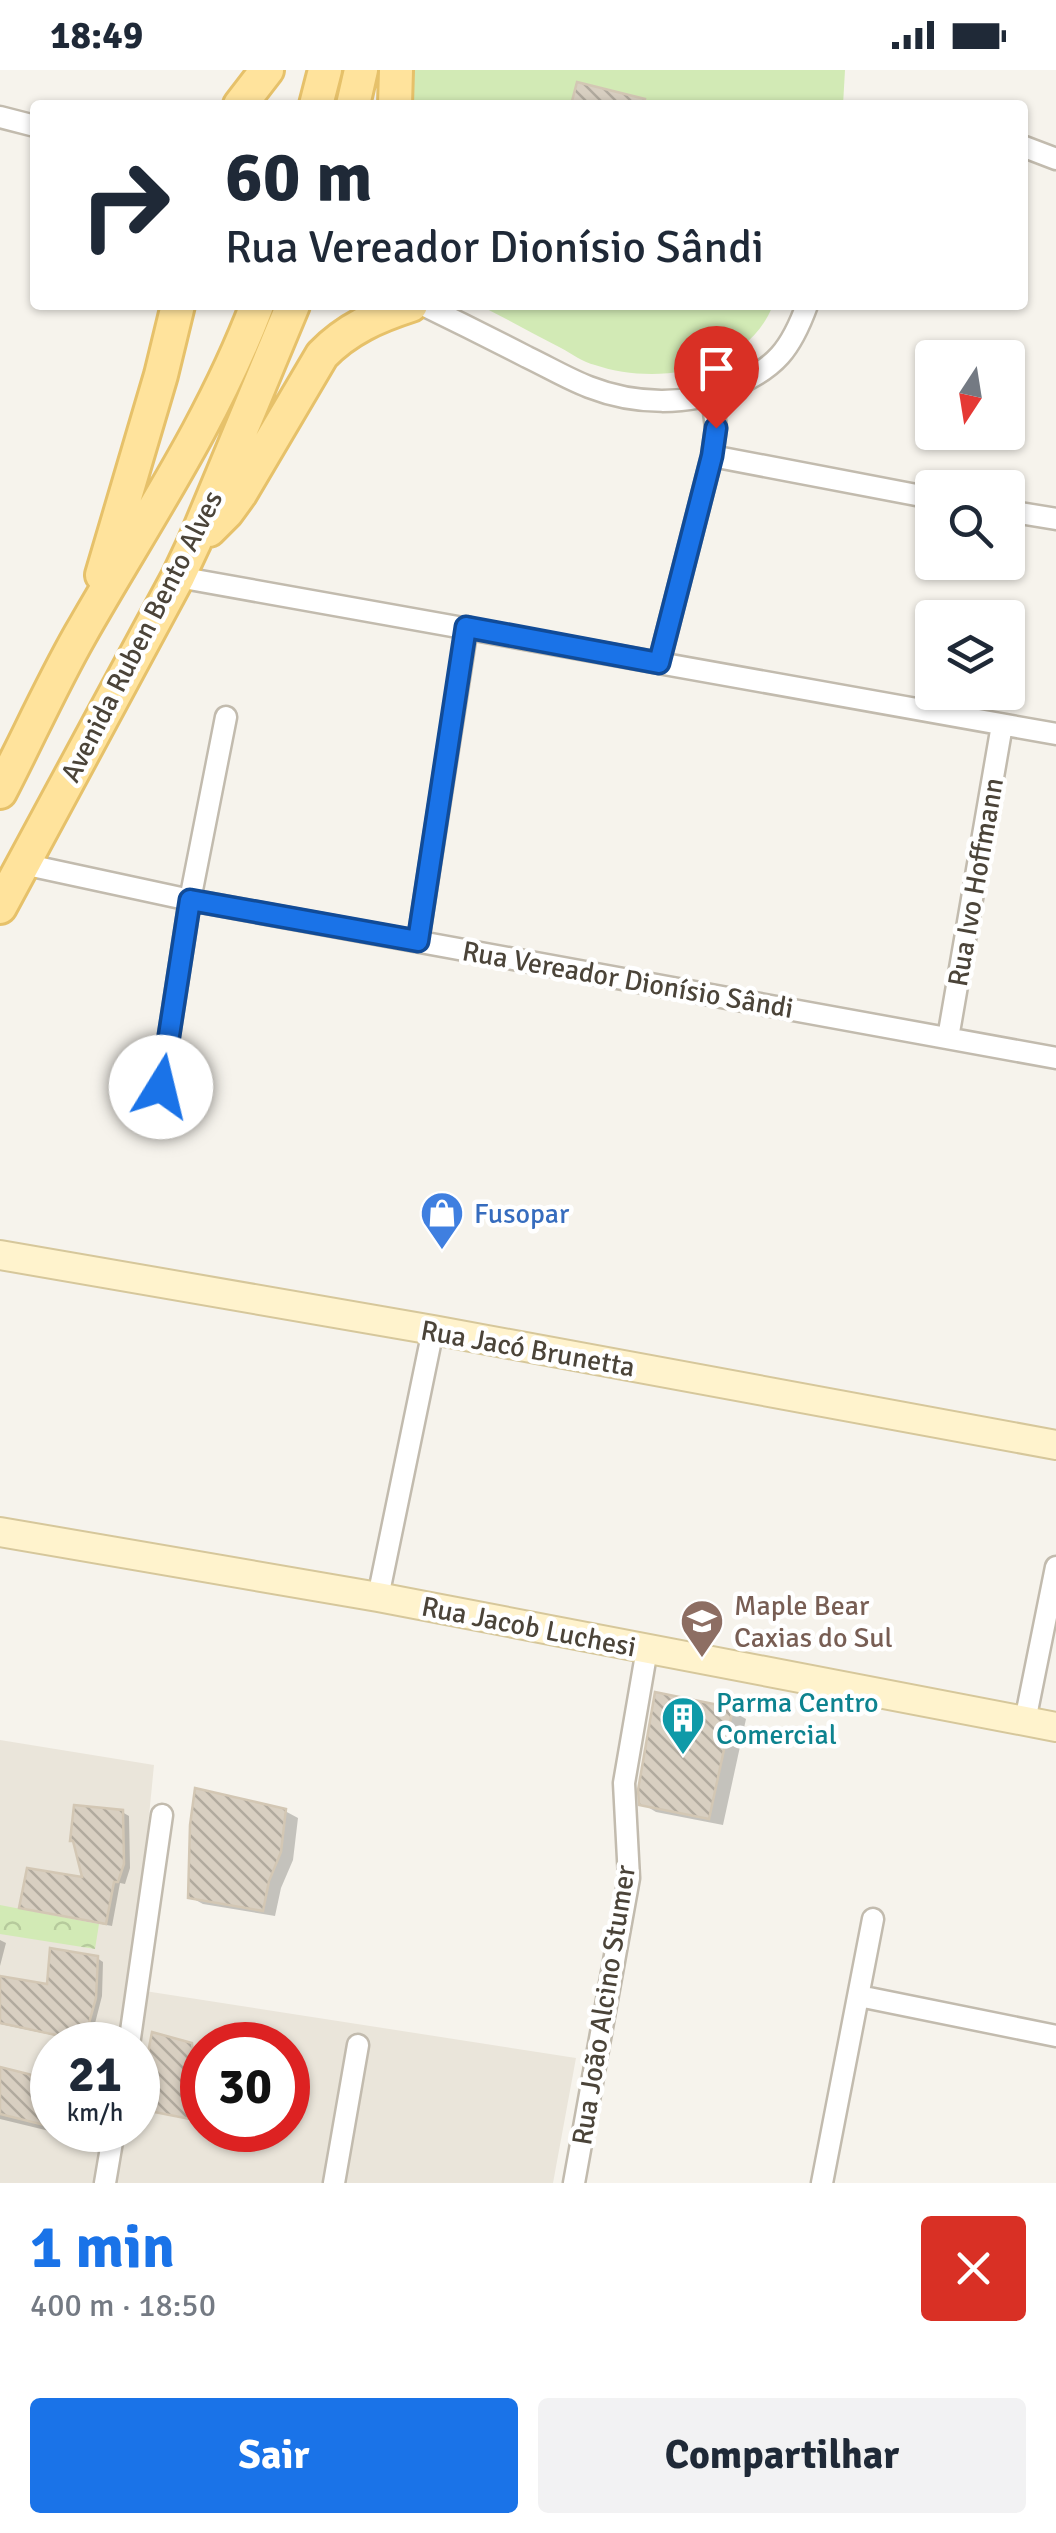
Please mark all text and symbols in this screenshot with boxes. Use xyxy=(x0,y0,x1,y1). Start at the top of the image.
text: 18:49 xyxy=(50,12,143,59)
text: 60 m xyxy=(225,134,373,220)
icon: right xyxy=(60,140,190,270)
text: Rua Vereador Dionísio Sândi xyxy=(225,220,764,275)
pin xyxy=(674,326,759,429)
north arrow xyxy=(915,340,1025,450)
map controls xyxy=(915,340,1025,710)
icon: arrive xyxy=(689,341,744,396)
button: search xyxy=(915,470,1025,580)
street label: Avenida Ruben Bento Alves xyxy=(53,485,230,788)
button: layers xyxy=(915,600,1025,710)
street label: Rua Ivo Hoffmann xyxy=(941,775,1011,989)
street label: Rua Vereador Dionísio Sândi xyxy=(460,934,796,1026)
position arrow xyxy=(109,1035,213,1139)
shop icon: Fusopar xyxy=(419,1190,465,1251)
place label: Fusopar xyxy=(474,1197,570,1231)
street label: Rua Jacó Brunetta xyxy=(418,1313,638,1385)
place label: Maple Bear Caxias do Sul xyxy=(734,1589,893,1655)
street label: Rua Jacob Luchesi xyxy=(419,1590,639,1664)
school or university icon: Maple Bear Caxias do Sul xyxy=(679,1598,725,1659)
place label: Parma Centro Comercial xyxy=(716,1686,879,1752)
building icon: Parma Centro Comercial xyxy=(660,1695,706,1756)
street label: Rua João Alcino Stumer xyxy=(565,1862,643,2148)
speed limit sign: 30 xyxy=(180,2022,310,2152)
text: 21 xyxy=(68,2044,122,2106)
text: km/h xyxy=(67,2097,123,2128)
text: 1 min xyxy=(30,2211,175,2285)
button: close xyxy=(921,2216,1026,2321)
text: 400 m · 18:50 xyxy=(30,2286,216,2325)
button: Sair xyxy=(30,2398,518,2513)
button: Compartilhar xyxy=(538,2398,1026,2513)

